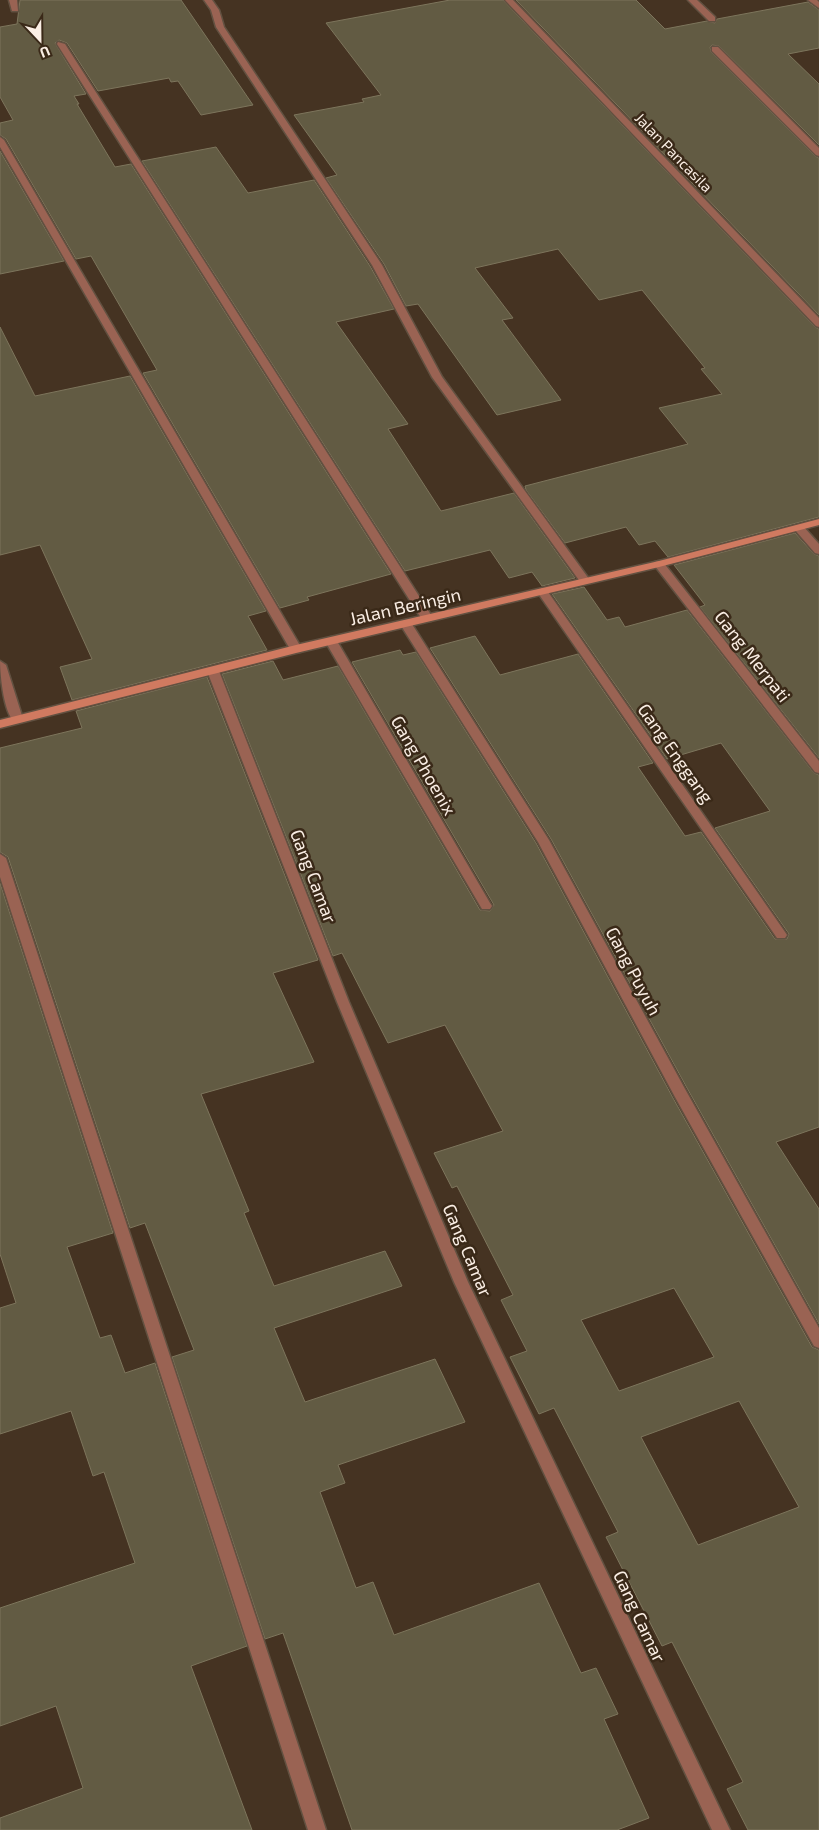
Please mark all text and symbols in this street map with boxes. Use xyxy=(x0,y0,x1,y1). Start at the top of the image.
north arrow xyxy=(15,15,65,65)
text: U xyxy=(37,43,53,62)
street label: Jalan Pancasila xyxy=(632,109,716,195)
street label: Jalan Beringin xyxy=(347,583,463,629)
street label: Gang Merpati xyxy=(710,606,796,706)
street label: Gang Enggang xyxy=(634,699,718,807)
street label: Gang Phoenix xyxy=(387,711,462,819)
street label: Gang Camar xyxy=(286,826,342,926)
street label: Gang Puyuh xyxy=(602,923,666,1019)
street label: Gang Camar xyxy=(439,1200,497,1300)
street label: Gang Camar xyxy=(609,1567,671,1665)

